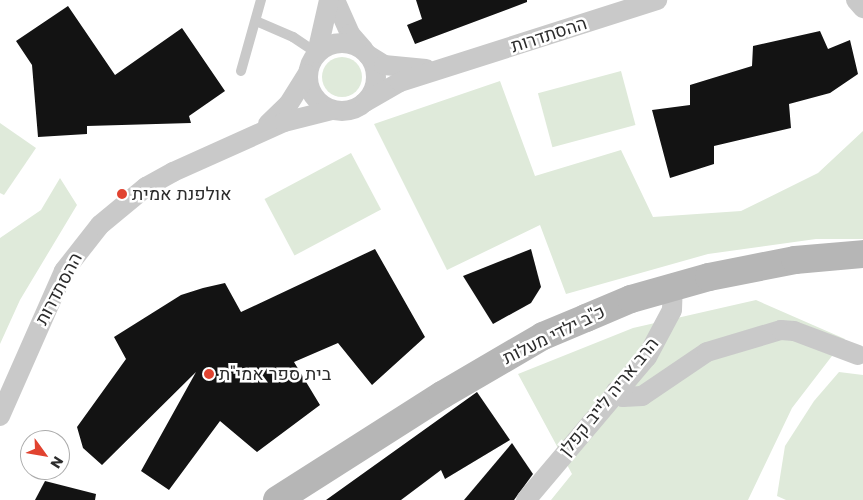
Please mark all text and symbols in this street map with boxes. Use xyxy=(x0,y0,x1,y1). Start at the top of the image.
street label: ההסתדרות xyxy=(508,13,590,57)
place label: אולפנת אמית xyxy=(132,183,232,205)
marker: אולפנת אמית xyxy=(116,188,128,200)
street label: ההסתדרות xyxy=(31,249,87,329)
street label: כ"ב ילדי מעלות xyxy=(499,301,609,369)
street label: הרב אריה לייב קפלן xyxy=(555,333,663,461)
place label: בית ספר אמי"ת xyxy=(219,363,331,385)
marker: בית ספר אמי"ת xyxy=(203,368,215,380)
north arrow xyxy=(20,430,70,480)
text: N xyxy=(46,453,68,472)

